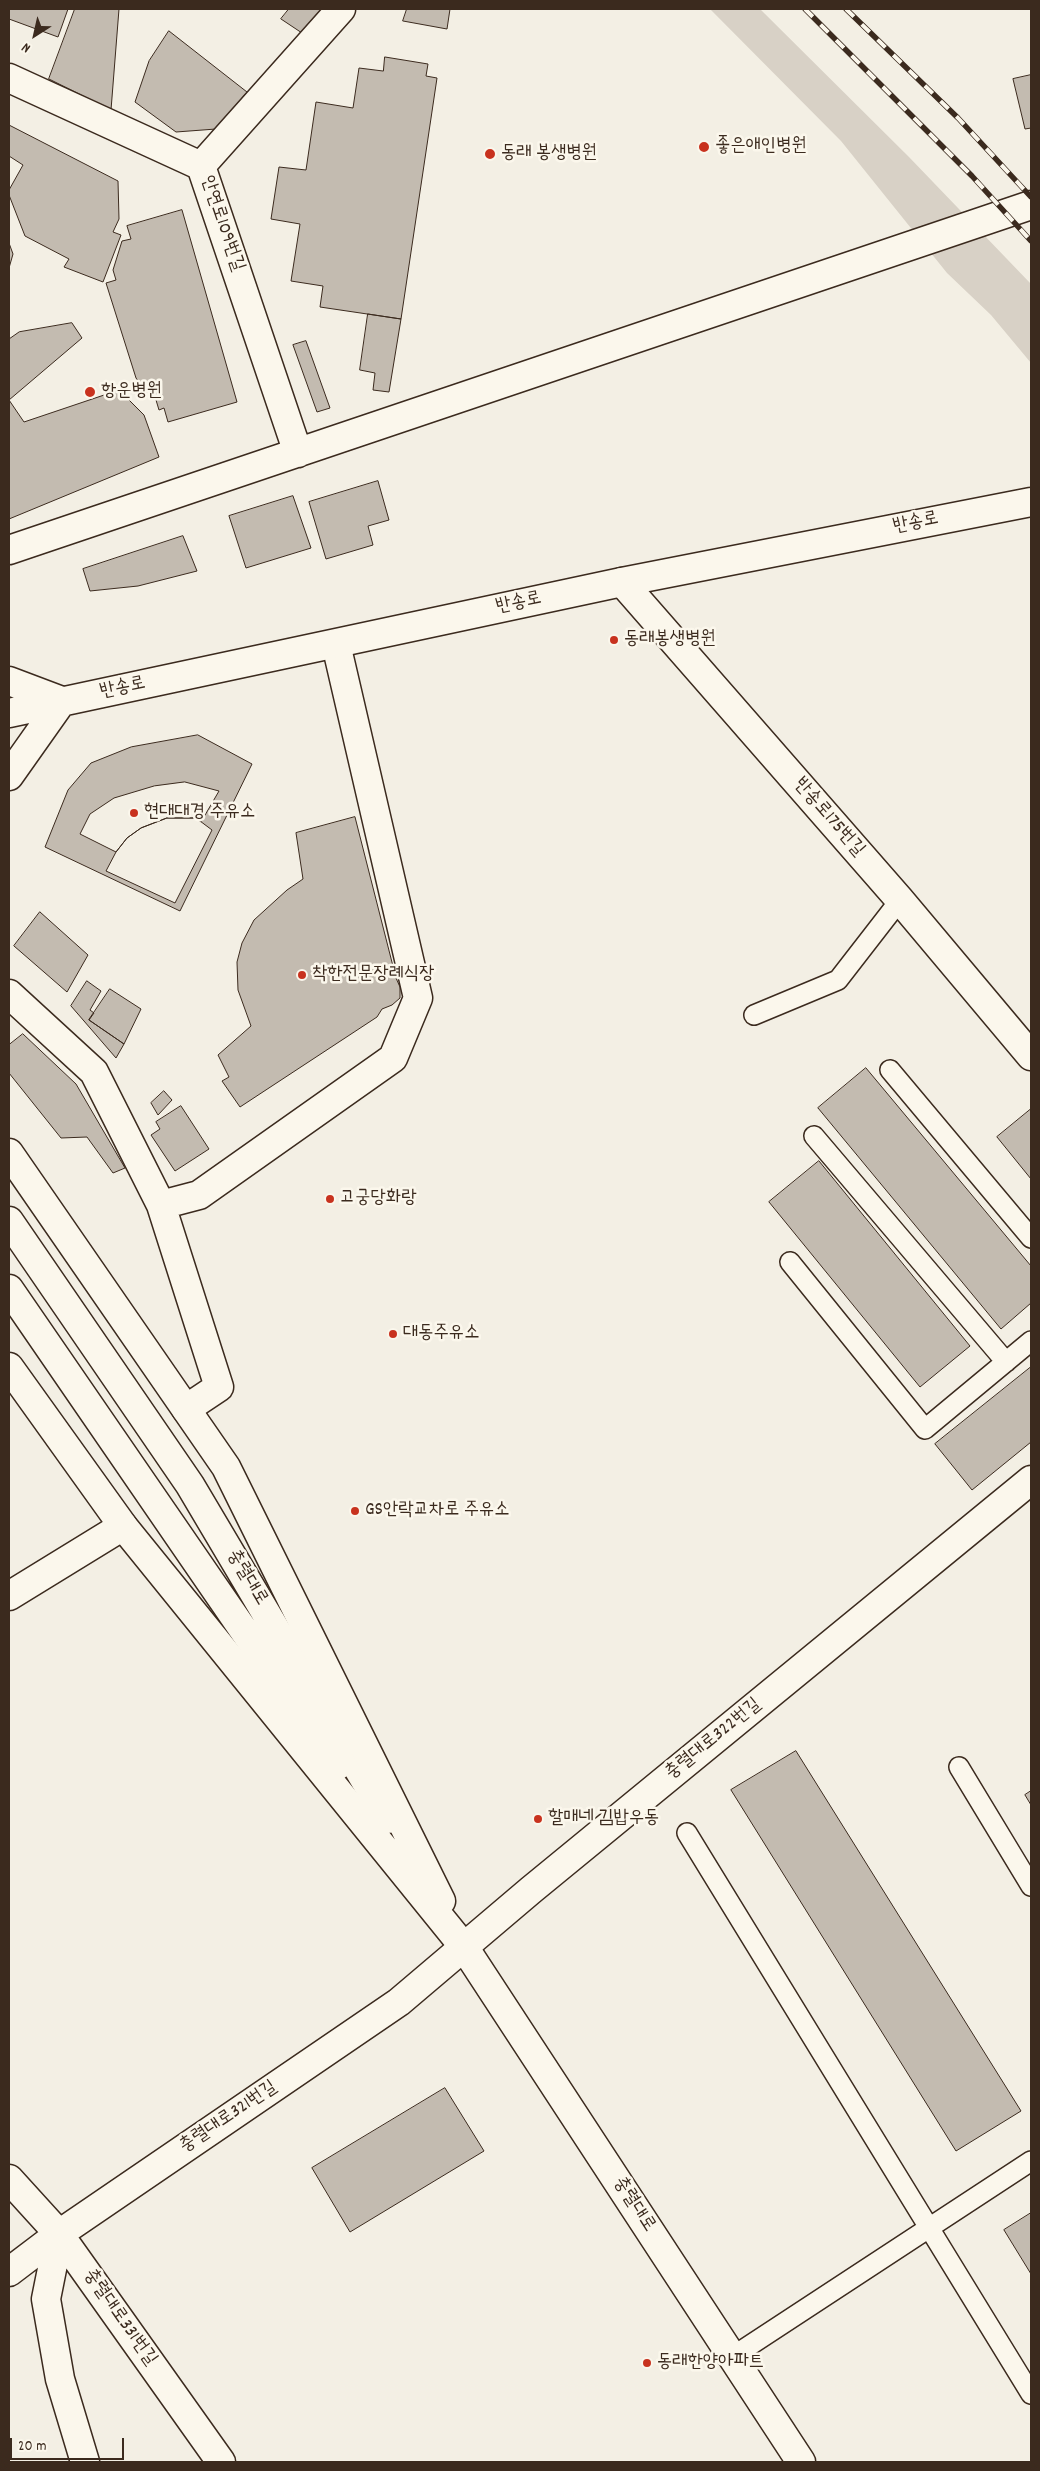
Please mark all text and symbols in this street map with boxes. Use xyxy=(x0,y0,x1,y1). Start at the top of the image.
north arrow xyxy=(10,10,60,60)
text: N xyxy=(18,37,35,57)
place label: 좋은애인병원 xyxy=(715,136,807,158)
marker: 좋은애인병원 xyxy=(697,140,711,154)
place label: 동래 봉생병원 xyxy=(501,143,597,165)
marker: 동래 봉생병원 xyxy=(483,147,497,161)
street label: 안연로109번길 xyxy=(194,173,248,275)
place label: 항운병원 xyxy=(101,381,162,403)
marker: 항운병원 xyxy=(83,385,97,399)
street label: 반송로 xyxy=(891,508,941,540)
street label: 반송로 xyxy=(494,588,544,620)
place label: 동래봉생병원 xyxy=(624,629,716,651)
marker: 동래봉생병원 xyxy=(608,634,620,646)
street label: 반송로 xyxy=(98,673,148,705)
street label: 반송로175번길 xyxy=(788,774,868,862)
place label: 현대대경 주유소 xyxy=(144,802,255,824)
marker: 현대대경 주유소 xyxy=(128,807,140,819)
place label: 착한전문장례식장 xyxy=(312,964,434,986)
marker: 착한전문장례식장 xyxy=(296,969,308,981)
place label: 고궁당화랑 xyxy=(340,1188,416,1210)
marker: 고궁당화랑 xyxy=(324,1193,336,1205)
place label: 대동주유소 xyxy=(403,1323,479,1345)
marker: 대동주유소 xyxy=(387,1328,399,1340)
place label: GS안락교차로 주유소 xyxy=(365,1500,510,1522)
marker: GS안락교차로 주유소 xyxy=(349,1505,361,1517)
street label: 충렬대로 xyxy=(220,1546,272,1610)
street label: 충렬대로322번길 xyxy=(661,1694,767,1786)
place label: 할매네 김밥우동 xyxy=(548,1808,659,1830)
marker: 할매네 김밥우동 xyxy=(532,1813,544,1825)
street label: 충렬대로321번길 xyxy=(176,2077,282,2159)
street label: 충렬대로 xyxy=(607,2173,659,2237)
street label: 충렬대로331번길 xyxy=(77,2265,161,2371)
place label: 동래한양아파트 xyxy=(657,2352,764,2374)
marker: 동래한양아파트 xyxy=(641,2357,653,2369)
scale bar xyxy=(12,2428,126,2460)
text: 20 m xyxy=(18,2436,46,2458)

